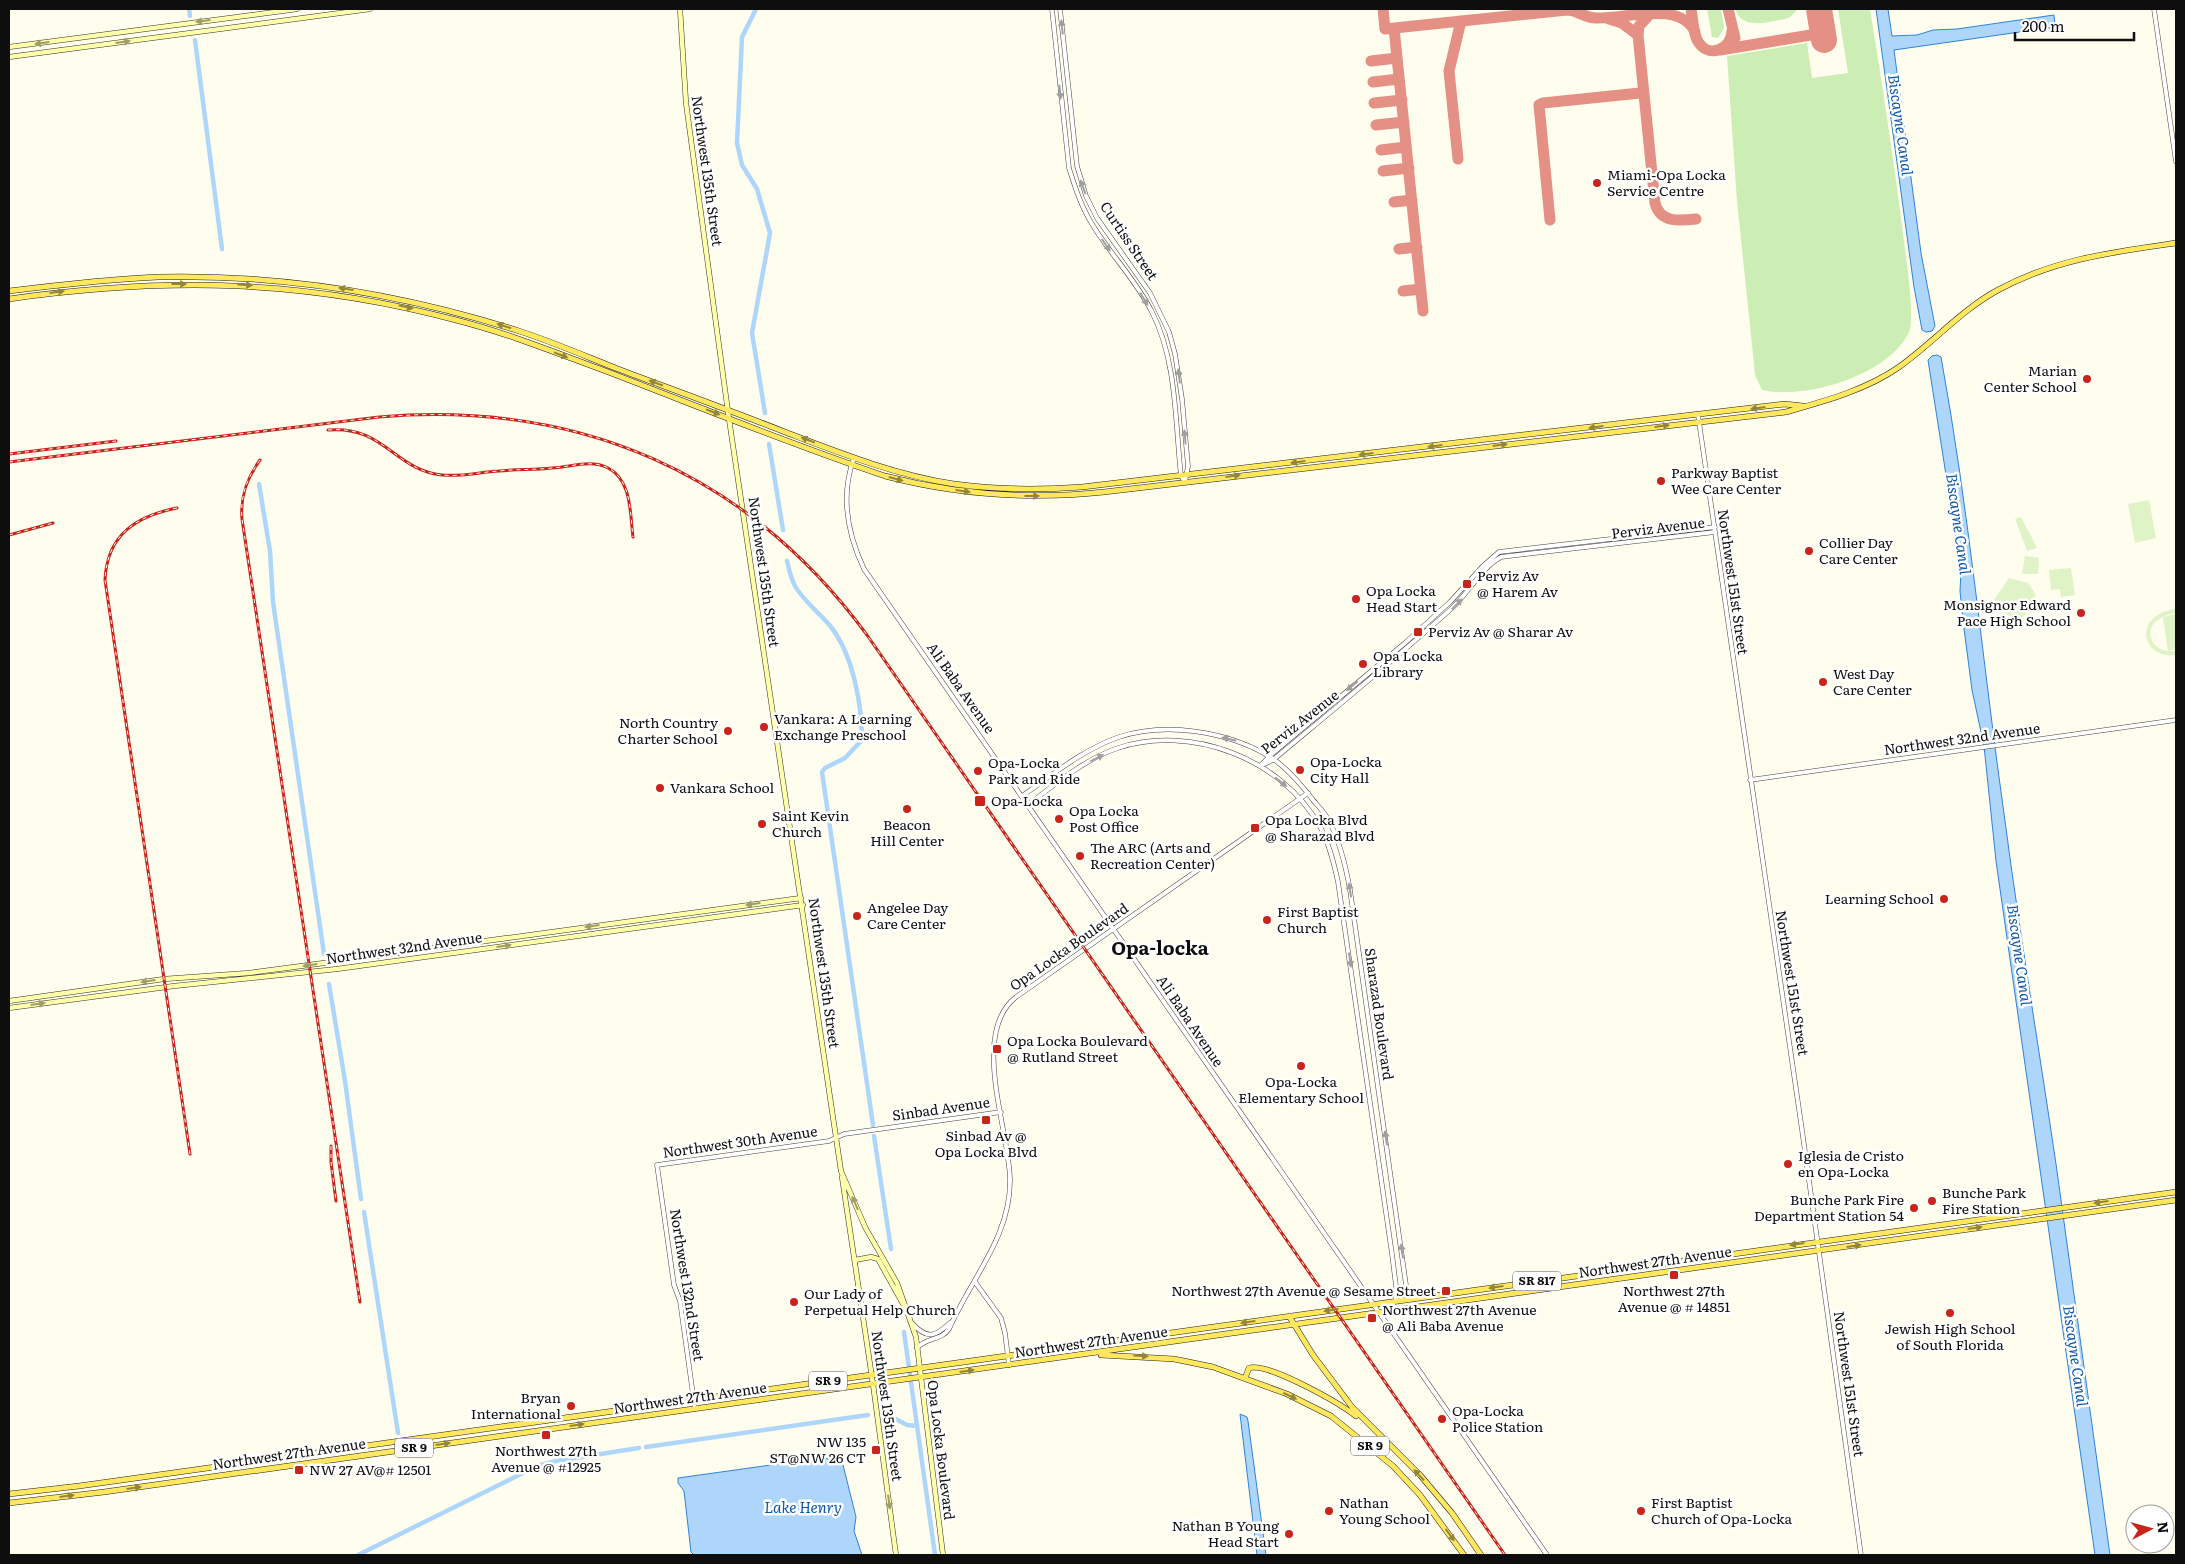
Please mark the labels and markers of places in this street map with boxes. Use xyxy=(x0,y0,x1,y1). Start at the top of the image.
place label: Miami-Opa Locka Service Centre xyxy=(1607,164,1726,200)
marker: Miami-Opa Locka Service Centre xyxy=(1591,177,1603,189)
place label: Marian Center School xyxy=(1984,360,2077,396)
marker: Marian Center School xyxy=(2081,373,2093,385)
place label: Parkway Baptist Wee Care Center xyxy=(1671,462,1781,498)
marker: Parkway Baptist Wee Care Center xyxy=(1655,475,1667,487)
place label: Collier Day Care Center xyxy=(1819,532,1898,568)
marker: Collier Day Care Center xyxy=(1803,545,1815,557)
place label: Perviz Av @ Harem Av xyxy=(1477,565,1559,601)
marker: Perviz Av @ Harem Av xyxy=(1461,578,1473,590)
place label: Opa Locka Head Start xyxy=(1366,580,1437,616)
marker: Opa Locka Head Start xyxy=(1350,593,1362,605)
place label: Monsignor Edward Pace High School xyxy=(1943,594,2071,630)
marker: Monsignor Edward Pace High School xyxy=(2075,607,2087,619)
place label: Perviz Av @ Sharar Av xyxy=(1428,621,1574,641)
marker: Perviz Av @ Sharar Av xyxy=(1412,626,1424,638)
place label: Opa Locka Library xyxy=(1373,645,1443,681)
marker: Opa Locka Library xyxy=(1357,658,1369,670)
place label: West Day Care Center xyxy=(1833,663,1912,699)
marker: West Day Care Center xyxy=(1817,676,1829,688)
place label: Vankara: A Learning Exchange Preschool xyxy=(774,708,912,744)
place label: North Country Charter School xyxy=(618,712,719,748)
marker: Vankara: A Learning Exchange Preschool xyxy=(758,721,770,733)
marker: North Country Charter School xyxy=(722,725,734,737)
place label: Opa-Locka City Hall xyxy=(1310,751,1382,787)
place label: Opa-Locka Park and Ride xyxy=(988,752,1080,788)
marker: Opa-Locka City Hall xyxy=(1294,764,1306,776)
marker: Opa-Locka Park and Ride xyxy=(972,765,984,777)
place label: Vankara School xyxy=(670,777,775,797)
marker: Vankara School xyxy=(654,782,666,794)
place label: Opa-Locka xyxy=(991,790,1063,810)
marker: Opa-Locka xyxy=(973,794,987,808)
place label: Opa Locka Post Office xyxy=(1069,800,1139,836)
marker: Beacon Hill Center xyxy=(901,803,913,815)
place label: Saint Kevin Church xyxy=(772,805,849,841)
place label: Opa Locka Blvd @ Sharazad Blvd xyxy=(1265,809,1375,845)
marker: Opa Locka Post Office xyxy=(1053,813,1065,825)
place label: Beacon Hill Center xyxy=(870,814,944,850)
marker: Saint Kevin Church xyxy=(756,818,768,830)
marker: Opa Locka Blvd @ Sharazad Blvd xyxy=(1249,822,1261,834)
place label: The ARC (Arts and Recreation Center) xyxy=(1090,837,1215,873)
marker: The ARC (Arts and Recreation Center) xyxy=(1074,850,1086,862)
place label: Learning School xyxy=(1825,888,1934,908)
marker: Learning School xyxy=(1938,893,1950,905)
place label: Angelee Day Care Center xyxy=(867,897,949,933)
place label: First Baptist Church xyxy=(1277,901,1359,937)
marker: Angelee Day Care Center xyxy=(851,910,863,922)
marker: First Baptist Church xyxy=(1261,914,1273,926)
place label: Opa Locka Boulevard @ Rutland Street xyxy=(1007,1030,1148,1066)
marker: Opa Locka Boulevard @ Rutland Street xyxy=(991,1043,1003,1055)
marker: Opa-Locka Elementary School xyxy=(1295,1060,1307,1072)
place label: Opa-Locka Elementary School xyxy=(1238,1071,1364,1107)
marker: Sinbad Av @ Opa Locka Blvd xyxy=(980,1114,992,1126)
place label: Sinbad Av @ Opa Locka Blvd xyxy=(935,1125,1038,1161)
place label: Iglesia de Cristo en Opa-Locka xyxy=(1798,1145,1904,1181)
marker: Iglesia de Cristo en Opa-Locka xyxy=(1782,1158,1794,1170)
place label: Bunche Park Fire Station xyxy=(1942,1182,2027,1218)
place label: Bunche Park Fire Department Station 54 xyxy=(1754,1189,1904,1225)
marker: Bunche Park Fire Station xyxy=(1926,1195,1938,1207)
marker: Bunche Park Fire Department Station 54 xyxy=(1908,1202,1920,1214)
marker: Northwest 27th Avenue @ # 14851 xyxy=(1668,1269,1680,1281)
place label: Northwest 27th Avenue @ Sesame Street xyxy=(1171,1280,1436,1300)
place label: Northwest 27th Avenue @ # 14851 xyxy=(1618,1280,1730,1316)
place label: Our Lady of Perpetual Help Church xyxy=(804,1283,956,1319)
marker: Northwest 27th Avenue @ Sesame Street xyxy=(1440,1285,1452,1297)
marker: Our Lady of Perpetual Help Church xyxy=(788,1296,800,1308)
place label: Northwest 27th Avenue @ Ali Baba Avenue xyxy=(1382,1299,1537,1335)
marker: Jewish High School of South Florida xyxy=(1944,1307,1956,1319)
marker: Northwest 27th Avenue @ Ali Baba Avenue xyxy=(1366,1312,1378,1324)
place label: Jewish High School of South Florida xyxy=(1885,1318,2016,1354)
place label: Bryan International xyxy=(471,1387,561,1423)
marker: Bryan International xyxy=(565,1400,577,1412)
place label: Opa-Locka Police Station xyxy=(1452,1400,1543,1436)
marker: Opa-Locka Police Station xyxy=(1436,1413,1448,1425)
marker: Northwest 27th Avenue @ #12925 xyxy=(540,1429,552,1441)
place label: NW 135 ST@NW 26 CT xyxy=(770,1431,866,1467)
place label: Northwest 27th Avenue @ #12925 xyxy=(491,1440,601,1476)
marker: NW 135 ST@NW 26 CT xyxy=(870,1444,882,1456)
place label: NW 27 AV@# 12501 xyxy=(309,1459,432,1479)
marker: NW 27 AV@# 12501 xyxy=(293,1464,305,1476)
place label: Nathan Young School xyxy=(1339,1492,1430,1528)
place label: First Baptist Church of Opa-Locka xyxy=(1651,1492,1793,1528)
marker: Nathan Young School xyxy=(1323,1505,1335,1517)
marker: First Baptist Church of Opa-Locka xyxy=(1635,1505,1647,1517)
place label: Nathan B Young Head Start xyxy=(1172,1515,1279,1551)
marker: Nathan B Young Head Start xyxy=(1283,1528,1295,1540)

